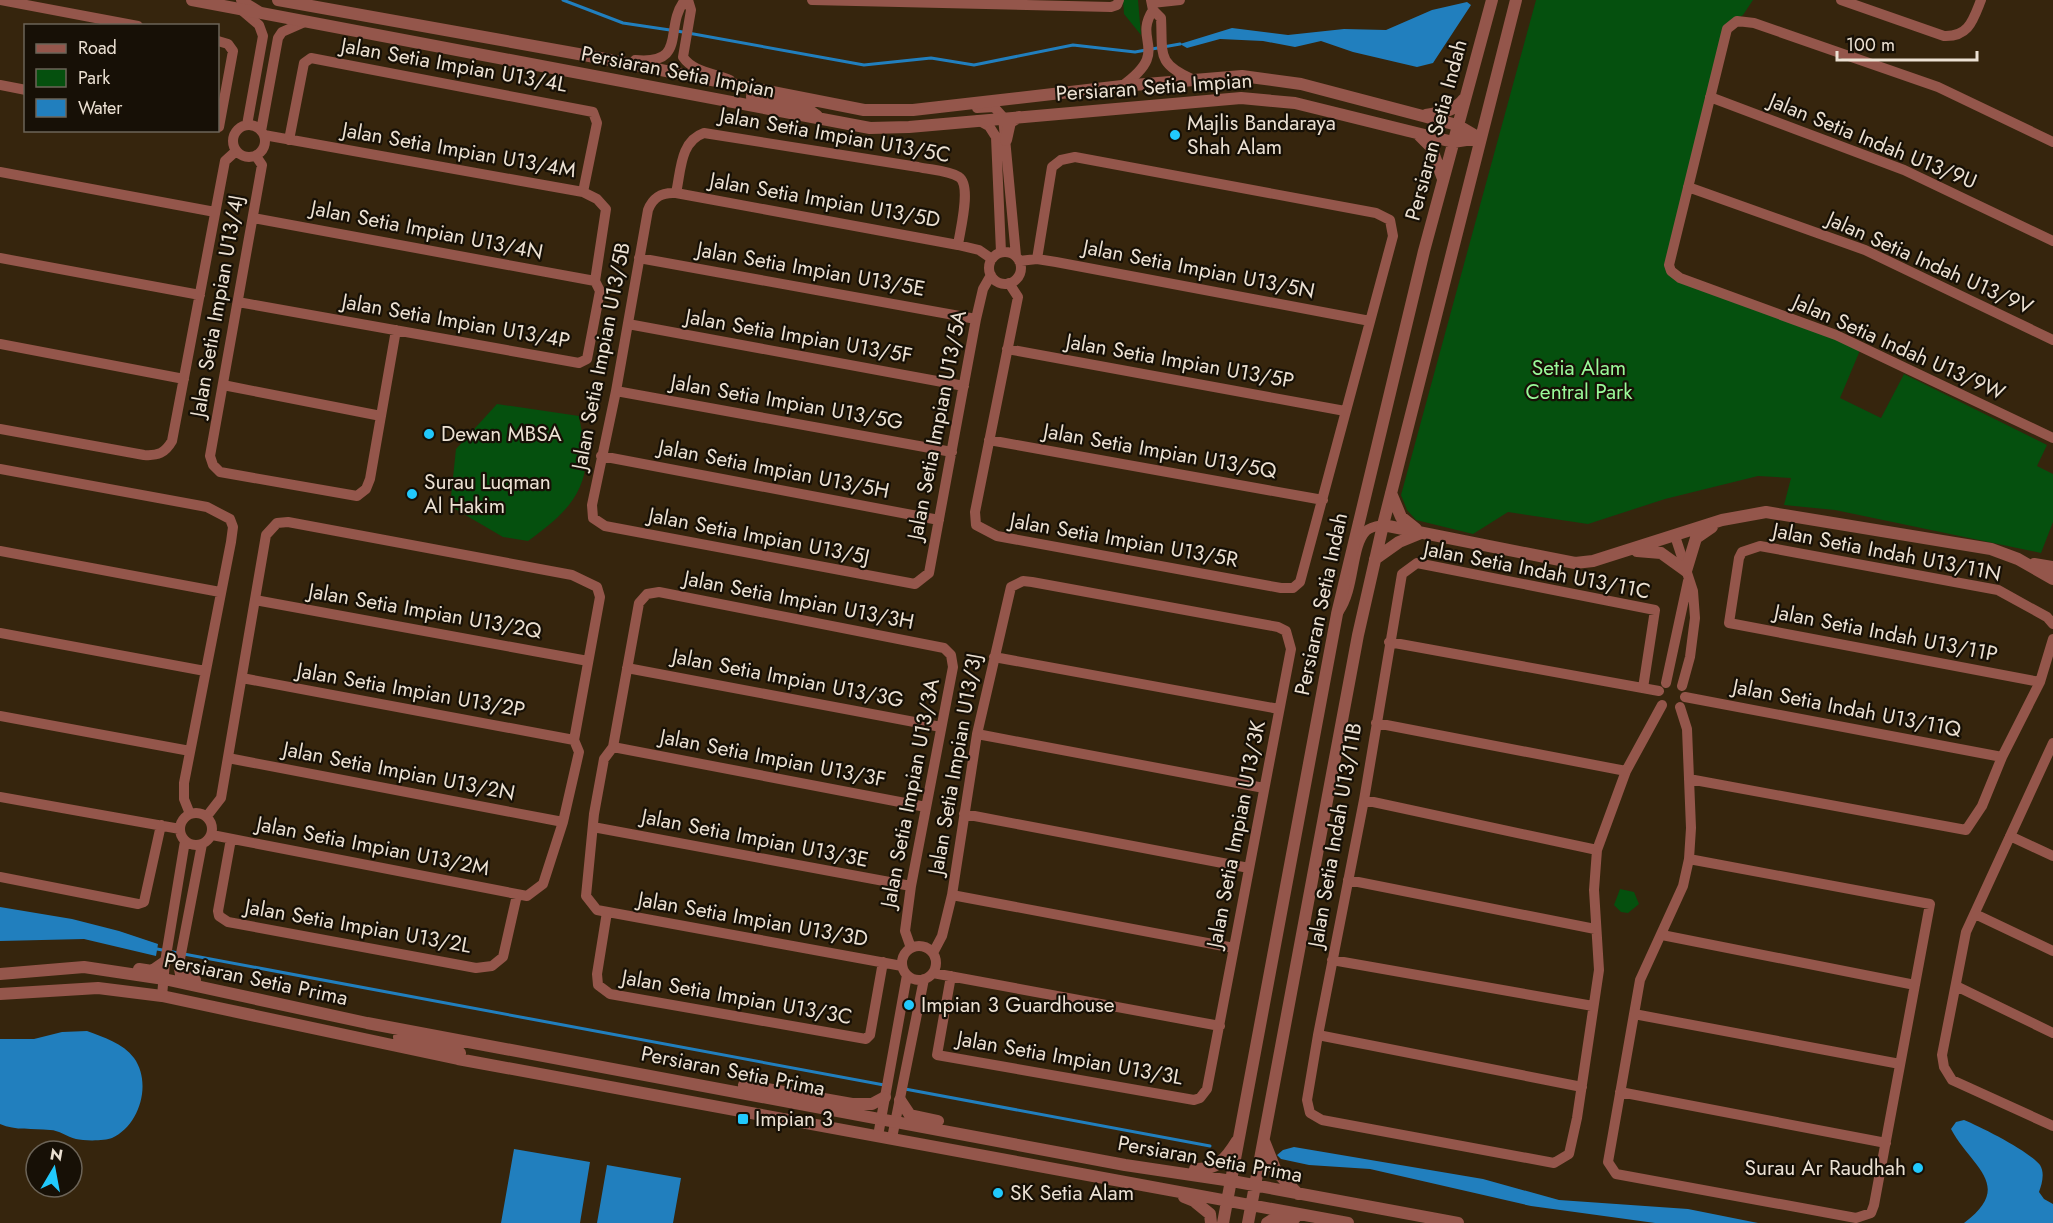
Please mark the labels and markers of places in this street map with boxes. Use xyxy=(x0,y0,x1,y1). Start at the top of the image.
place label: Majlis Bandaraya Shah Alam xyxy=(1187,108,1336,162)
marker: Majlis Bandaraya Shah Alam xyxy=(1168,128,1182,142)
place label: Dewan MBSA xyxy=(441,419,562,449)
marker: Dewan MBSA xyxy=(422,427,436,441)
place label: Surau Luqman Al Hakim xyxy=(424,467,551,521)
marker: Surau Luqman Al Hakim xyxy=(405,487,419,501)
place label: Impian 3 Guardhouse xyxy=(921,990,1115,1020)
marker: Impian 3 Guardhouse xyxy=(902,998,916,1012)
place label: Impian 3 xyxy=(755,1104,833,1134)
marker: Impian 3 xyxy=(736,1112,750,1126)
place label: Surau Ar Raudhah xyxy=(1744,1153,1906,1183)
marker: Surau Ar Raudhah xyxy=(1911,1161,1925,1175)
place label: SK Setia Alam xyxy=(1010,1178,1134,1208)
marker: SK Setia Alam xyxy=(991,1186,1005,1200)

